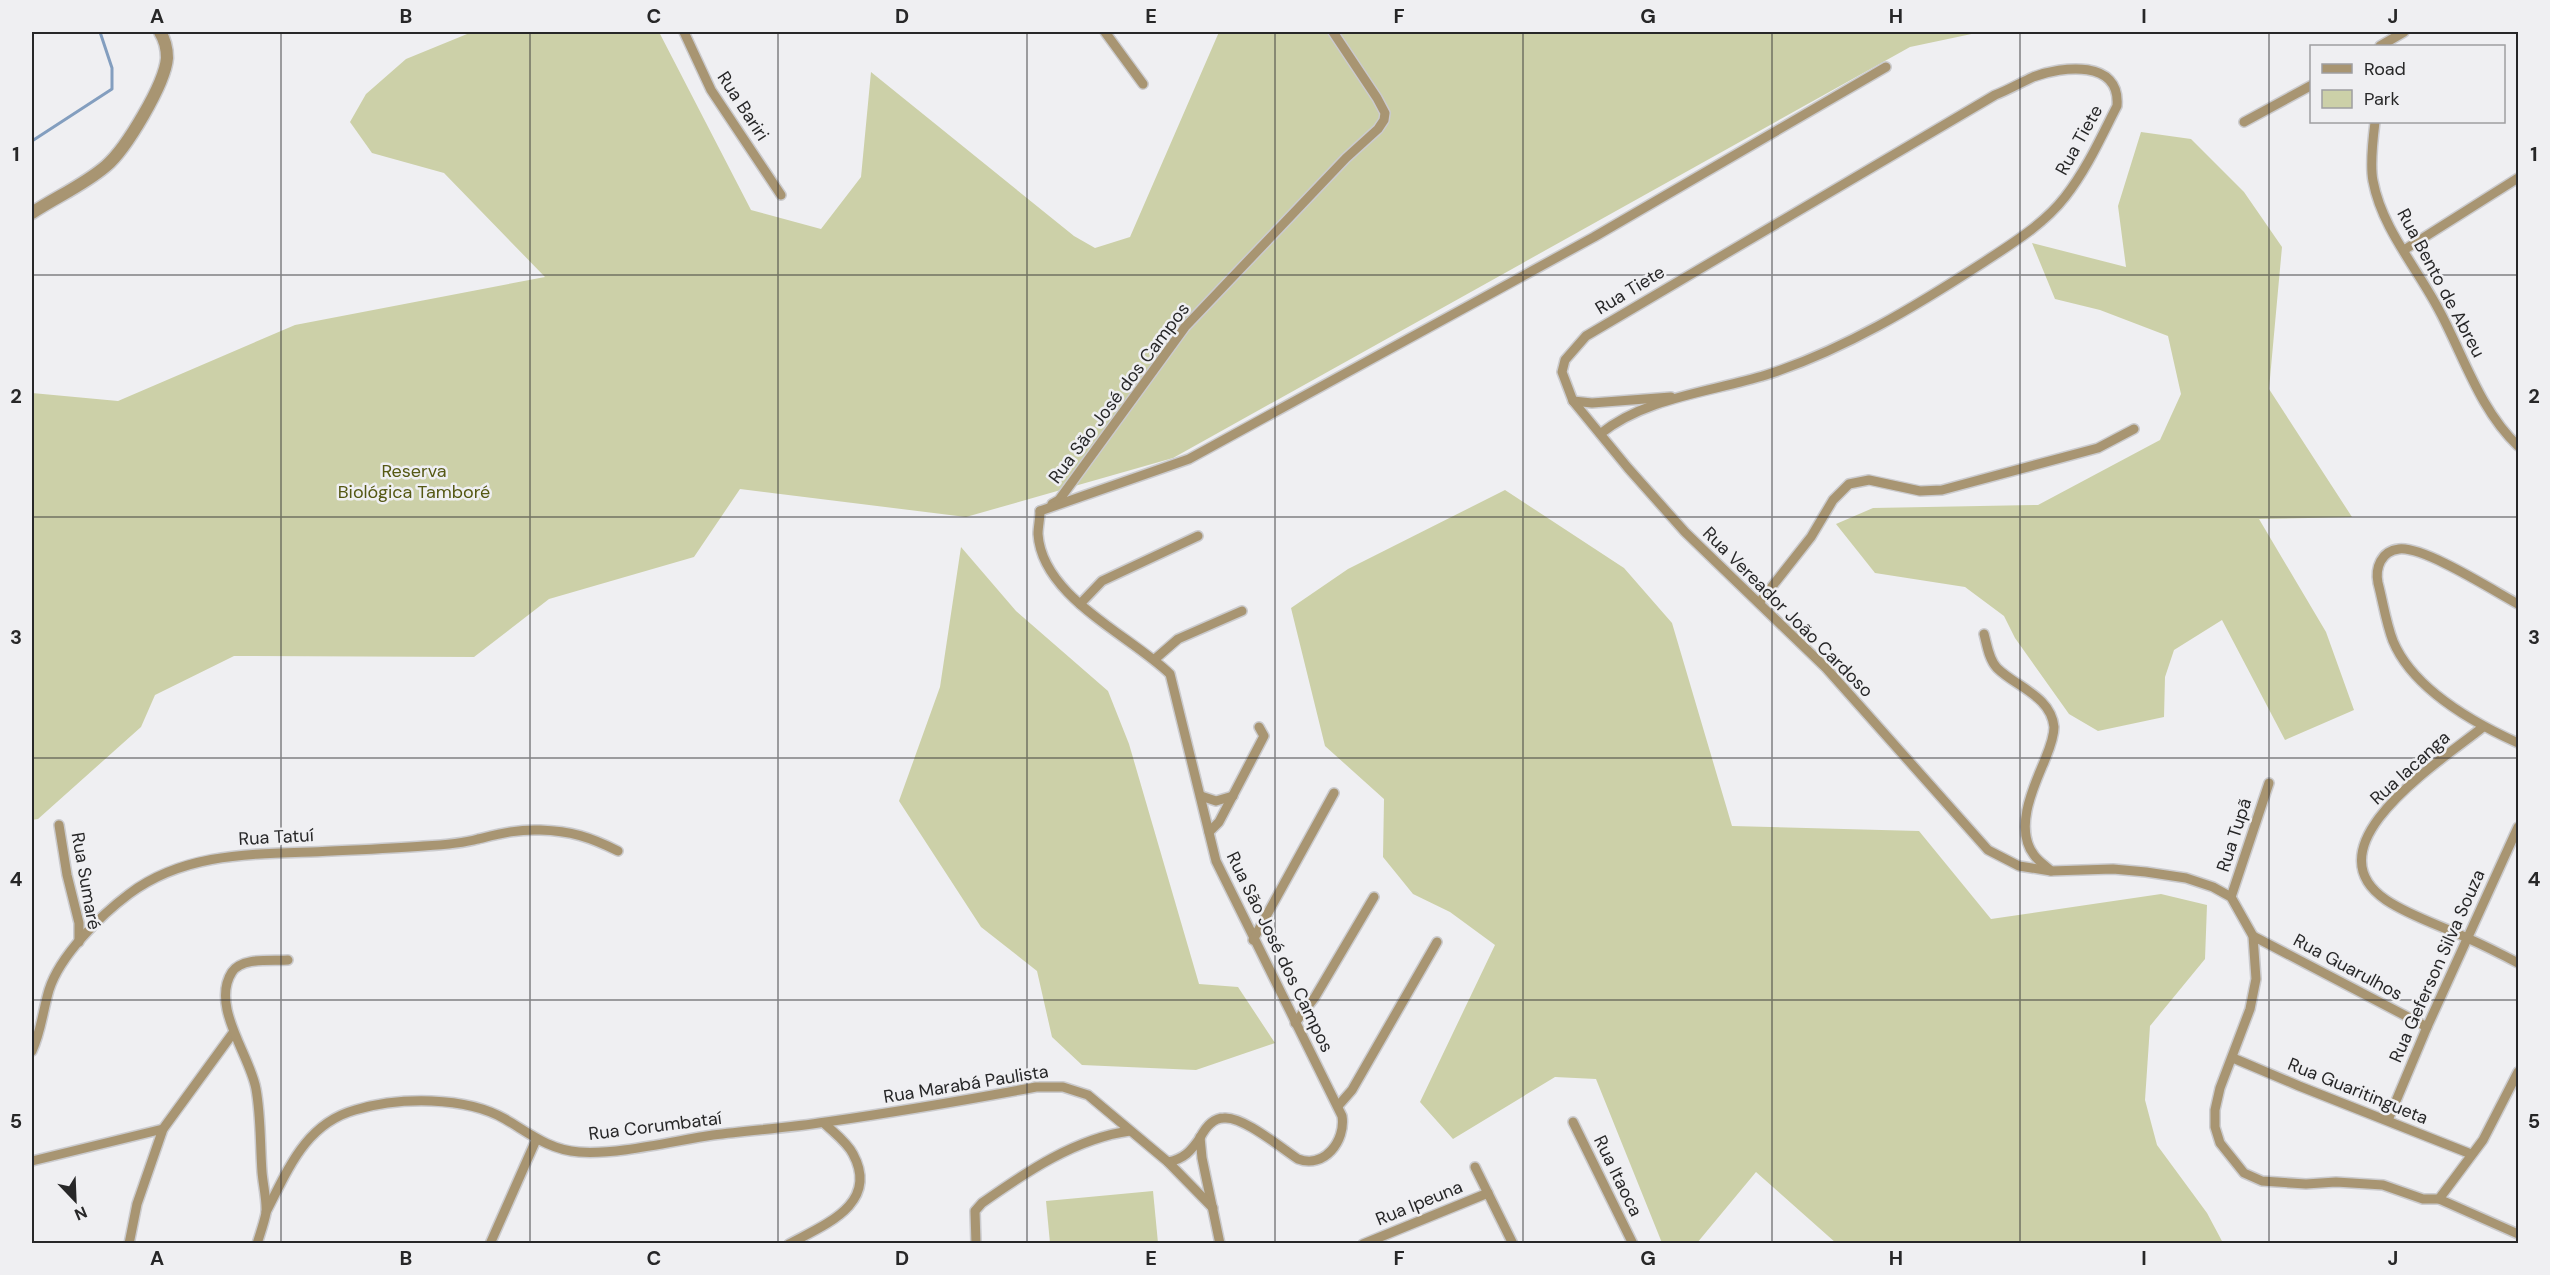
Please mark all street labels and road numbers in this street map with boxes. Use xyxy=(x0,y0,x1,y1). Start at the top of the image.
street label: Rua Bariri xyxy=(712,67,774,145)
street label: Rua Tiete xyxy=(2050,101,2108,179)
street label: Rua Bento de Abreu xyxy=(2392,204,2490,362)
street label: Rua Tiete xyxy=(1591,260,1669,320)
street label: Rua São José dos Campos xyxy=(1043,298,1195,488)
street label: Rua Vereador João Cardoso xyxy=(1697,521,1879,703)
street label: Rua Iacanga xyxy=(2365,726,2455,810)
street label: Rua Tupã xyxy=(2211,795,2257,875)
street label: Rua Tatuí xyxy=(238,823,314,851)
street label: Rua Sumaré xyxy=(66,830,106,932)
street label: Rua São José dos Campos xyxy=(1221,848,1339,1056)
street label: Rua Geferson Silva Souza xyxy=(2384,866,2490,1066)
street label: Rua Guarulhos xyxy=(2289,928,2407,1006)
street label: Rua Guaritingueta xyxy=(2284,1052,2432,1130)
street label: Rua Marabá Paulista xyxy=(882,1059,1050,1109)
street label: Rua Corumbataí xyxy=(587,1106,723,1146)
street label: Rua Itaoca xyxy=(1588,1131,1648,1221)
street label: Rua Ipeuna xyxy=(1372,1175,1466,1231)

